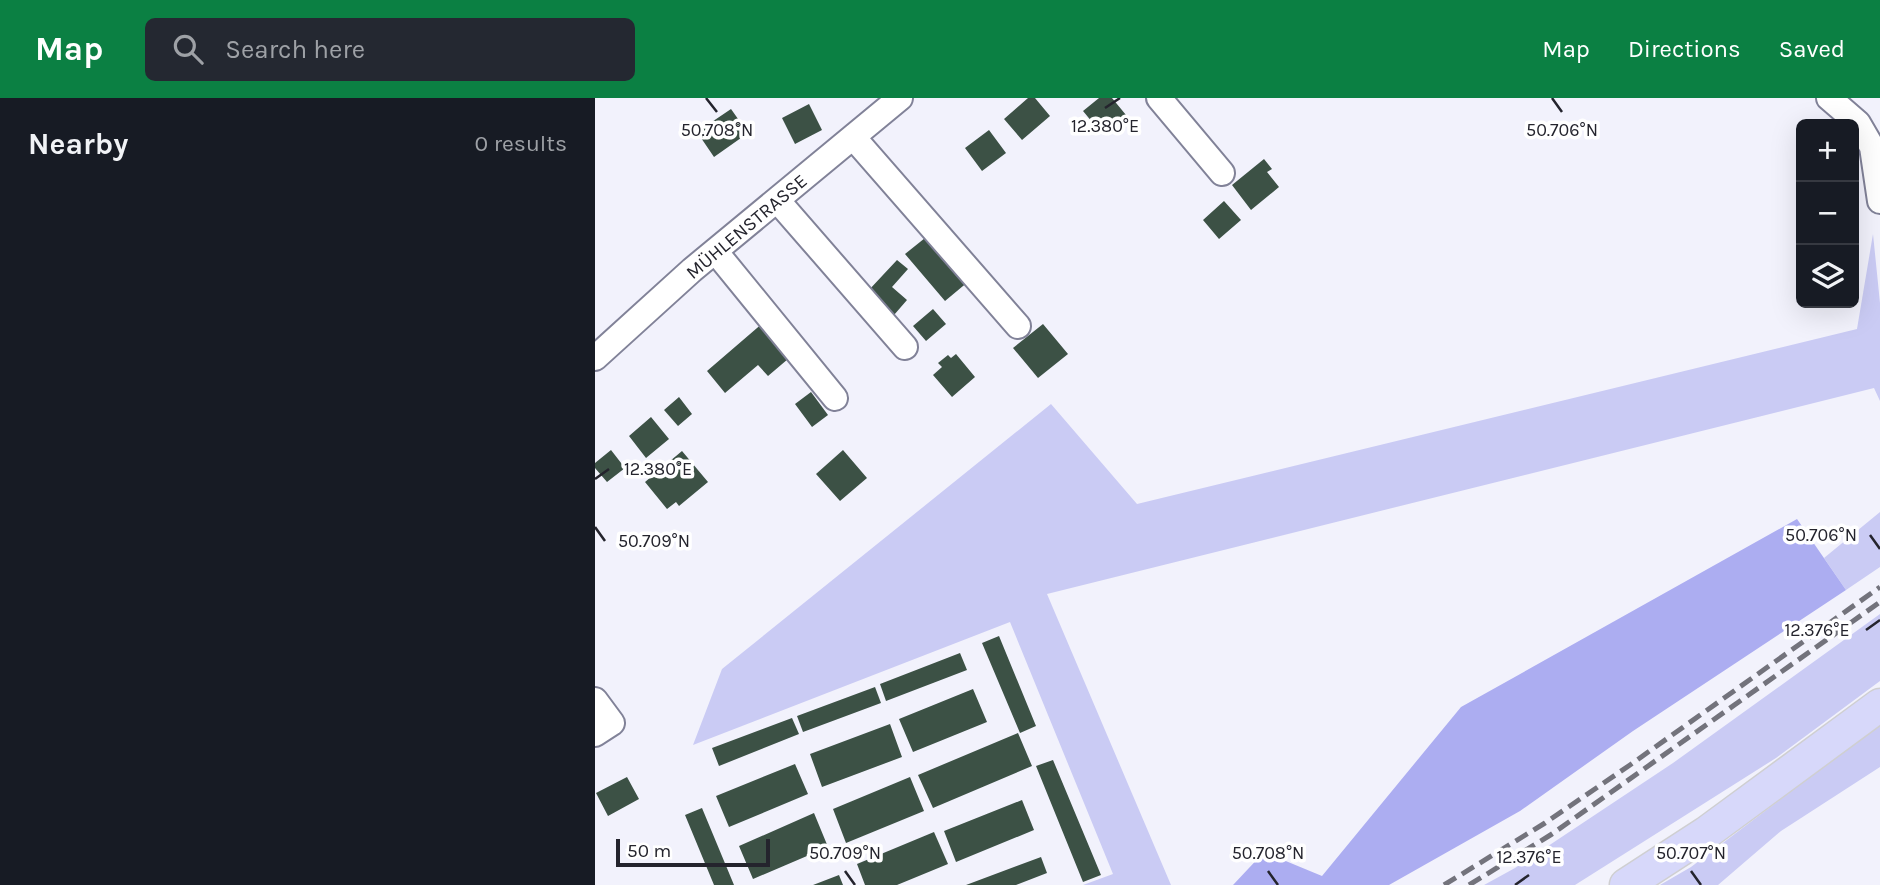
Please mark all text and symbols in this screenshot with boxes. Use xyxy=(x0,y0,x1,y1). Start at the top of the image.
search box xyxy=(145,18,635,81)
text: Map xyxy=(35,30,103,68)
icon: search xyxy=(169,30,207,68)
text: Search here xyxy=(225,34,365,65)
text: Map xyxy=(1542,35,1590,63)
text: Directions xyxy=(1628,35,1741,63)
text: Saved xyxy=(1779,35,1845,63)
text: 12.380°E xyxy=(1071,115,1139,137)
text: 50.708°N xyxy=(681,119,753,141)
text: 50.706°N xyxy=(1526,119,1598,141)
map controls xyxy=(1796,119,1859,308)
button: + xyxy=(1796,119,1859,182)
text: Nearby xyxy=(28,126,128,162)
text: 0 results xyxy=(475,130,567,157)
street label: MÜHLENSTRASSE xyxy=(682,170,812,284)
button: − xyxy=(1796,182,1859,245)
button: layers xyxy=(1796,245,1859,308)
text: 12.380°E xyxy=(624,458,692,480)
text: 50.706°N xyxy=(1785,524,1857,546)
text: 50.709°N xyxy=(618,530,690,552)
text: 12.376°E xyxy=(1784,619,1850,641)
scale bar xyxy=(616,836,770,868)
text: 50 m xyxy=(627,840,671,862)
text: 50.709°N xyxy=(809,842,881,864)
text: 50.708°N xyxy=(1232,842,1304,864)
text: 50.707°N xyxy=(1656,842,1726,864)
text: 12.376°E xyxy=(1496,846,1562,868)

